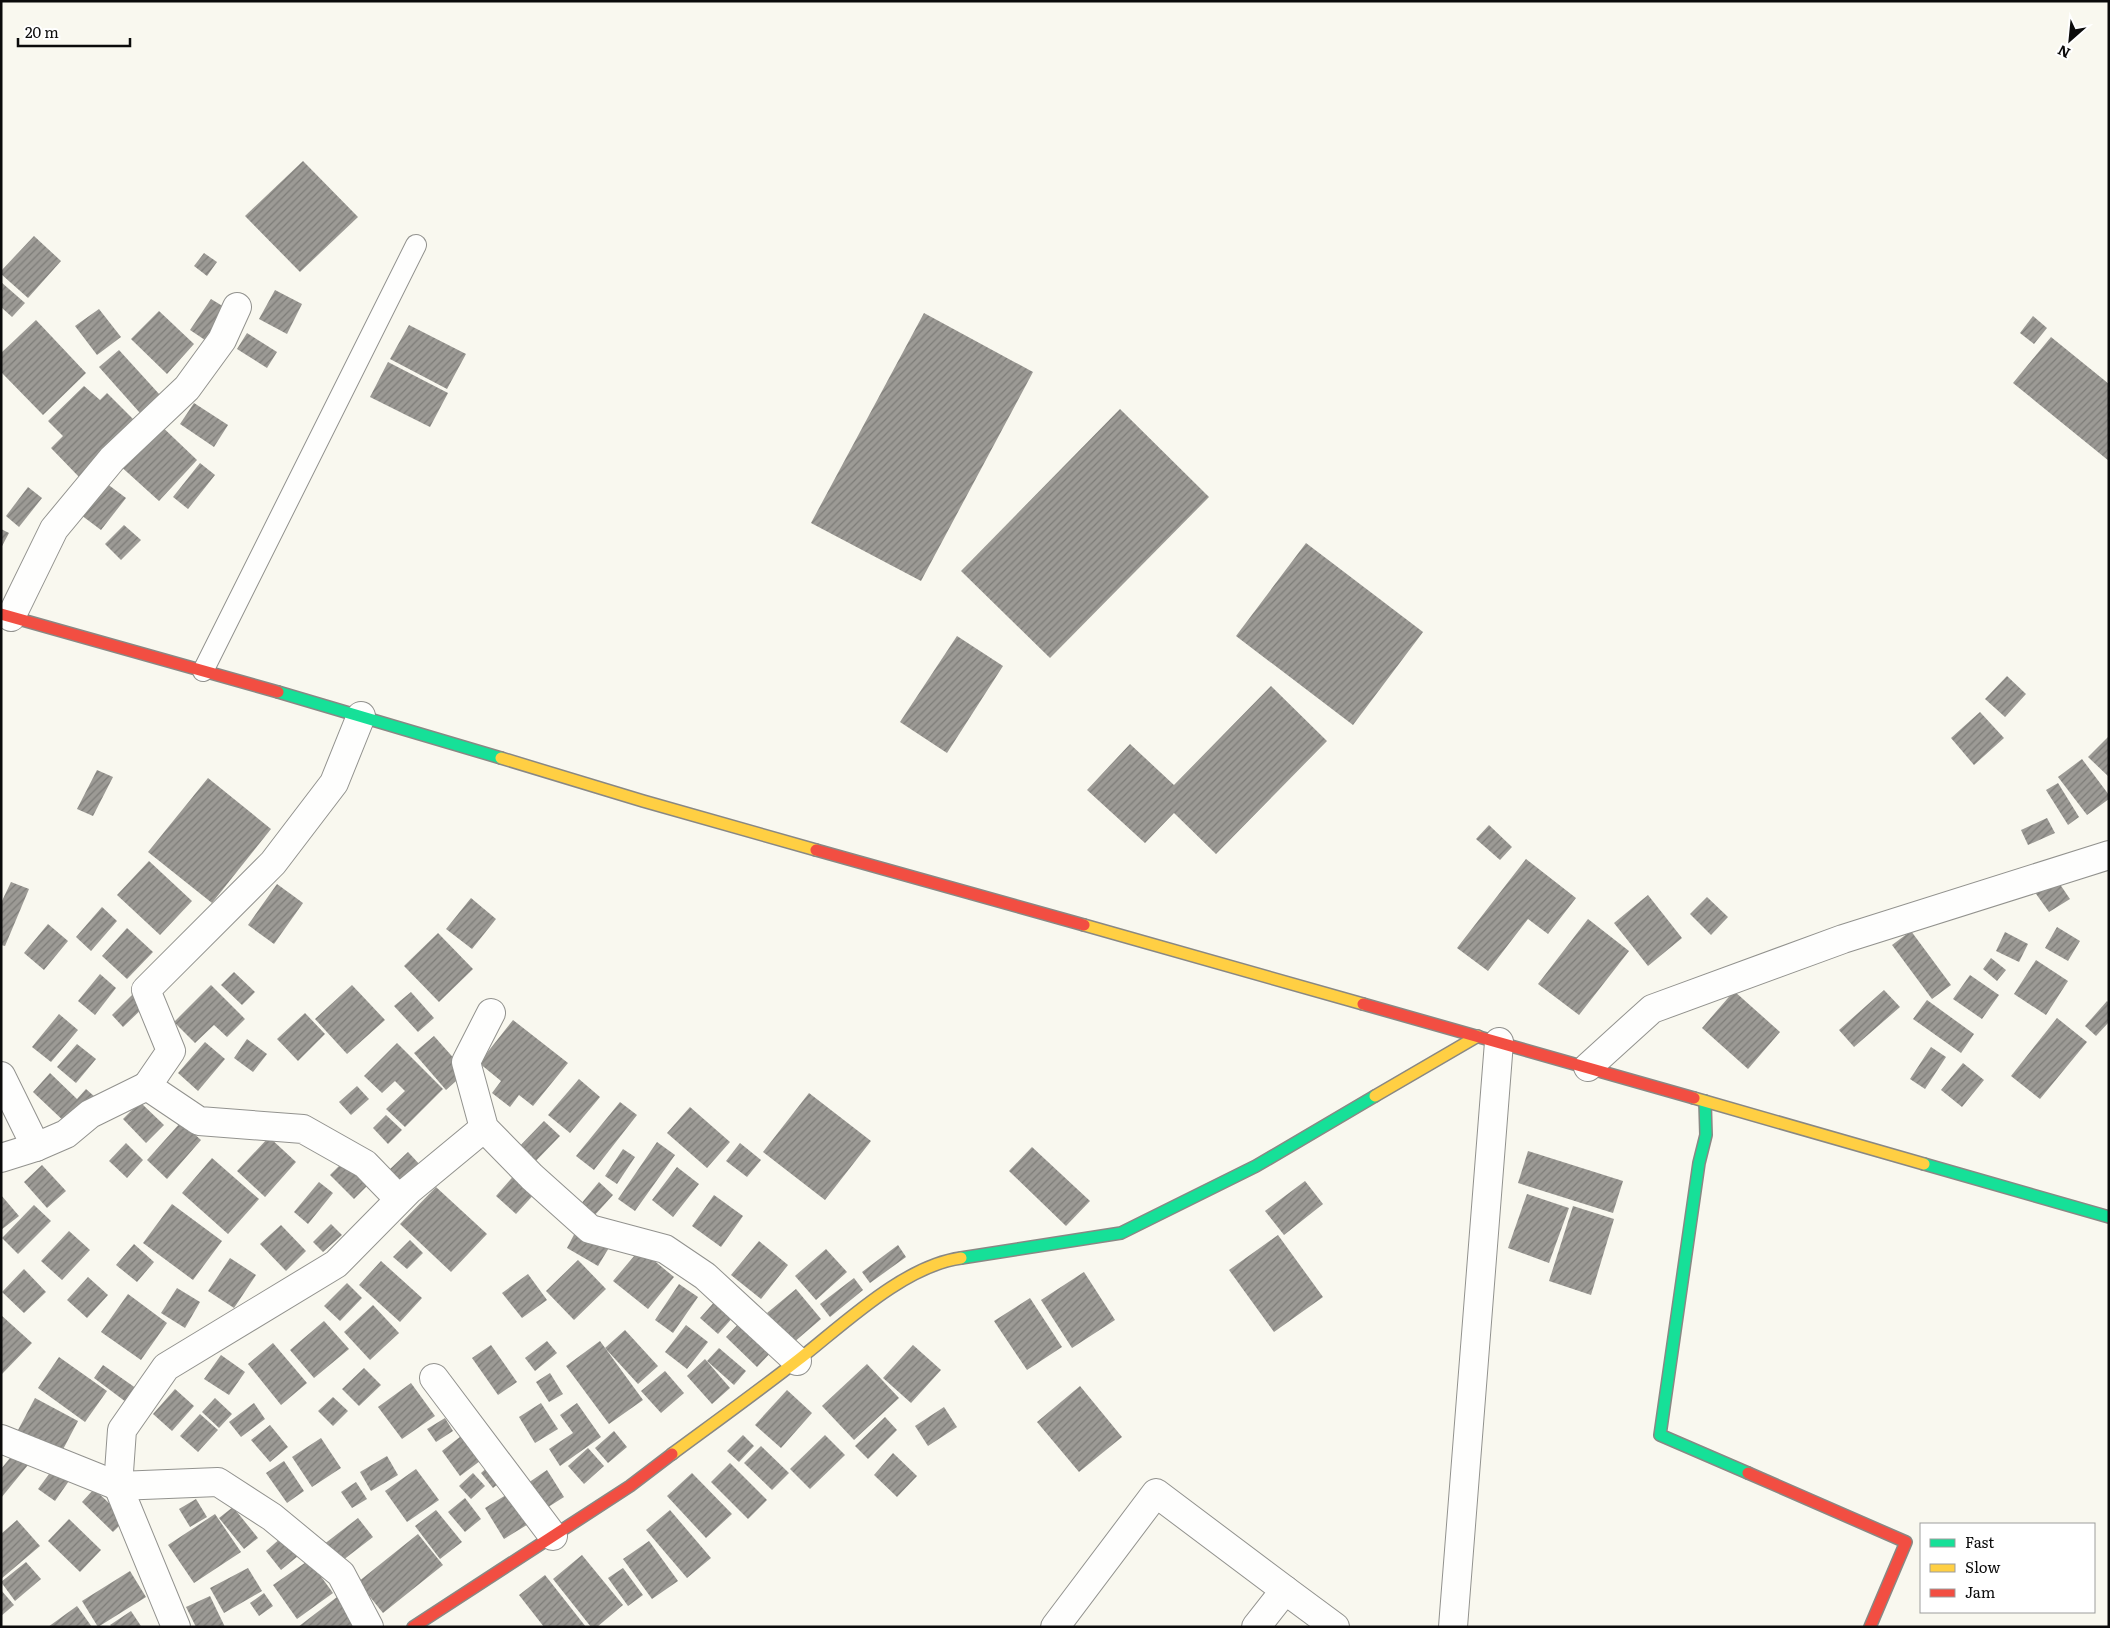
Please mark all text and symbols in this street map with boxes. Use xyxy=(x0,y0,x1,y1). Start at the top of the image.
scale bar xyxy=(18,15,130,47)
north arrow xyxy=(2045,15,2095,65)
text: 20 m xyxy=(25,20,59,43)
text: N xyxy=(2054,41,2073,64)
legend xyxy=(1920,1523,2095,1613)
text: Fast xyxy=(1965,1530,1994,1553)
text: Slow xyxy=(1965,1555,2000,1578)
text: Jam xyxy=(1965,1580,1996,1603)

